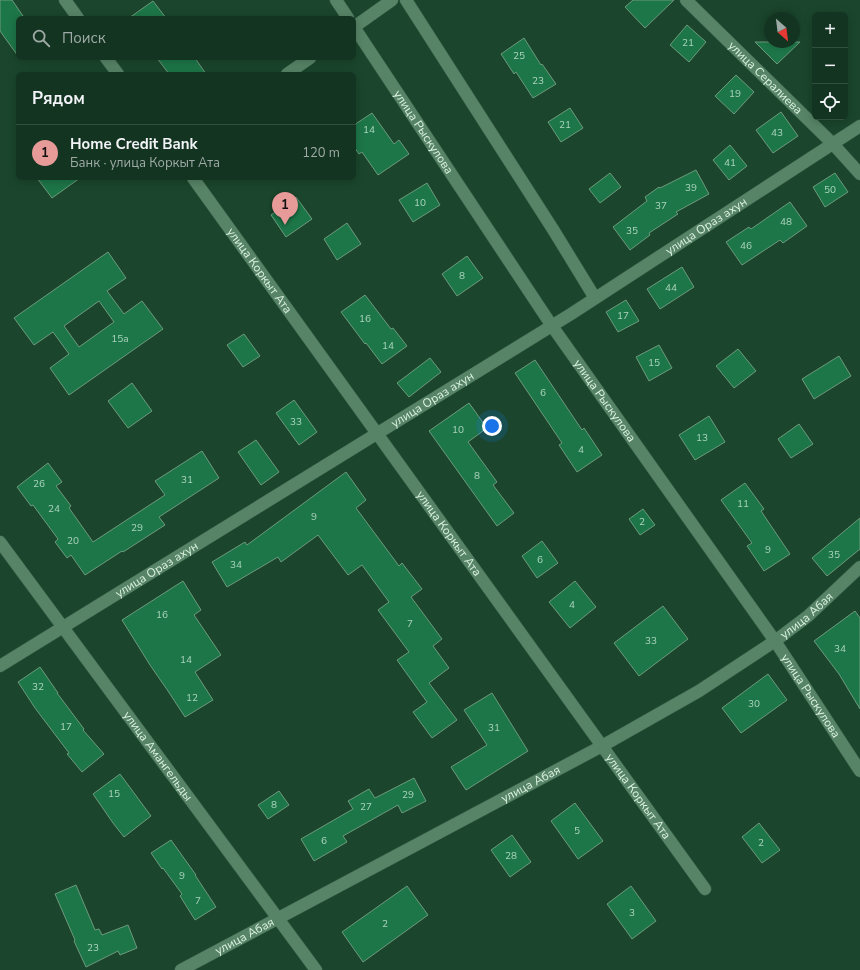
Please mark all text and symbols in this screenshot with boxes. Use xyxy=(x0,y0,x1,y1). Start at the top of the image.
north arrow xyxy=(764,12,800,48)
map controls xyxy=(812,12,848,120)
button: + xyxy=(812,12,848,48)
search box xyxy=(16,16,356,60)
icon: search xyxy=(30,27,52,49)
text: Поиск xyxy=(62,28,106,48)
house number: 21 xyxy=(682,36,694,50)
street label: улица Сералиева xyxy=(725,38,806,118)
button: − xyxy=(812,48,848,84)
house number: 25 xyxy=(513,49,525,63)
house number: 23 xyxy=(532,74,544,88)
button: locate xyxy=(812,84,848,120)
text: Рядом xyxy=(32,87,85,110)
street label: улица Рыскулова xyxy=(390,87,457,177)
house number: 19 xyxy=(729,87,741,101)
house number: 21 xyxy=(559,118,571,132)
house number: 14 xyxy=(363,123,375,137)
house number: 43 xyxy=(771,126,783,140)
text: Home Credit Bank xyxy=(70,134,198,154)
text: 1 xyxy=(41,144,49,162)
text: 120 m xyxy=(302,144,340,162)
text: Банк · улица Коркыт Ата xyxy=(70,154,220,172)
house number: 41 xyxy=(724,156,736,170)
house number: 39 xyxy=(685,181,697,195)
house number: 50 xyxy=(824,183,836,197)
pin: 1 xyxy=(272,192,298,225)
street label: улица Ораз ахун xyxy=(662,194,750,259)
house number: 10 xyxy=(414,196,426,210)
house number: 37 xyxy=(655,199,667,213)
house number: 48 xyxy=(780,215,792,229)
house number: 35 xyxy=(626,224,638,238)
street label: улица Коркыт Ата xyxy=(223,225,296,317)
house number: 46 xyxy=(740,239,752,253)
house number: 8 xyxy=(459,269,465,283)
house number: 44 xyxy=(665,281,677,295)
house number: 17 xyxy=(617,309,629,323)
house number: 16 xyxy=(359,312,371,326)
house number: 15а xyxy=(111,332,129,346)
house number: 14 xyxy=(382,339,394,353)
street label: улица Рыскулова xyxy=(570,356,640,445)
house number: 15 xyxy=(648,356,660,370)
street label: улица Ораз ахун xyxy=(388,368,477,431)
house number: 6 xyxy=(540,386,546,400)
house number: 33 xyxy=(290,415,302,429)
your location xyxy=(482,416,502,436)
house number: 10 xyxy=(452,423,464,437)
house number: 13 xyxy=(696,431,708,445)
house number: 4 xyxy=(578,443,584,457)
house number: 8 xyxy=(474,469,480,483)
house number: 31 xyxy=(181,473,193,487)
house number: 26 xyxy=(33,477,45,491)
street label: улица Коркыт Ата xyxy=(413,487,485,579)
house number: 11 xyxy=(737,497,749,511)
house number: 24 xyxy=(48,502,60,516)
house number: 9 xyxy=(311,510,317,524)
house number: 2 xyxy=(639,515,645,529)
house number: 29 xyxy=(131,521,143,535)
house number: 20 xyxy=(67,534,79,548)
street label: улица Ораз ахун xyxy=(112,538,201,601)
house number: 9 xyxy=(765,543,771,557)
house number: 35 xyxy=(828,548,840,562)
house number: 6 xyxy=(537,553,543,567)
house number: 34 xyxy=(230,558,242,572)
street label: улица Абая xyxy=(777,588,837,642)
house number: 4 xyxy=(569,598,575,612)
house number: 16 xyxy=(156,608,168,622)
house number: 7 xyxy=(407,617,413,631)
house number: 33 xyxy=(645,634,657,648)
house number: 34 xyxy=(834,642,846,656)
street label: улица Рыскулова xyxy=(777,651,844,741)
house number: 14 xyxy=(180,653,192,667)
house number: 32 xyxy=(32,680,44,694)
house number: 12 xyxy=(186,691,198,705)
house number: 30 xyxy=(748,697,760,711)
street label: улица Амангельды xyxy=(120,708,196,804)
house number: 17 xyxy=(60,720,72,734)
house number: 31 xyxy=(488,721,500,735)
street label: улица Коркыт Ата xyxy=(602,750,675,842)
street label: улица Абая xyxy=(498,762,563,806)
house number: 15 xyxy=(108,787,120,801)
house number: 29 xyxy=(402,788,414,802)
house number: 8 xyxy=(271,798,277,812)
house number: 27 xyxy=(360,800,372,814)
house number: 5 xyxy=(574,824,580,838)
house number: 6 xyxy=(321,834,327,848)
house number: 2 xyxy=(758,836,764,850)
house number: 28 xyxy=(505,849,517,863)
house number: 9 xyxy=(179,869,185,883)
house number: 7 xyxy=(195,894,201,908)
house number: 3 xyxy=(629,906,635,920)
street label: улица Абая xyxy=(212,914,277,958)
house number: 2 xyxy=(382,917,388,931)
house number: 23 xyxy=(87,941,99,955)

